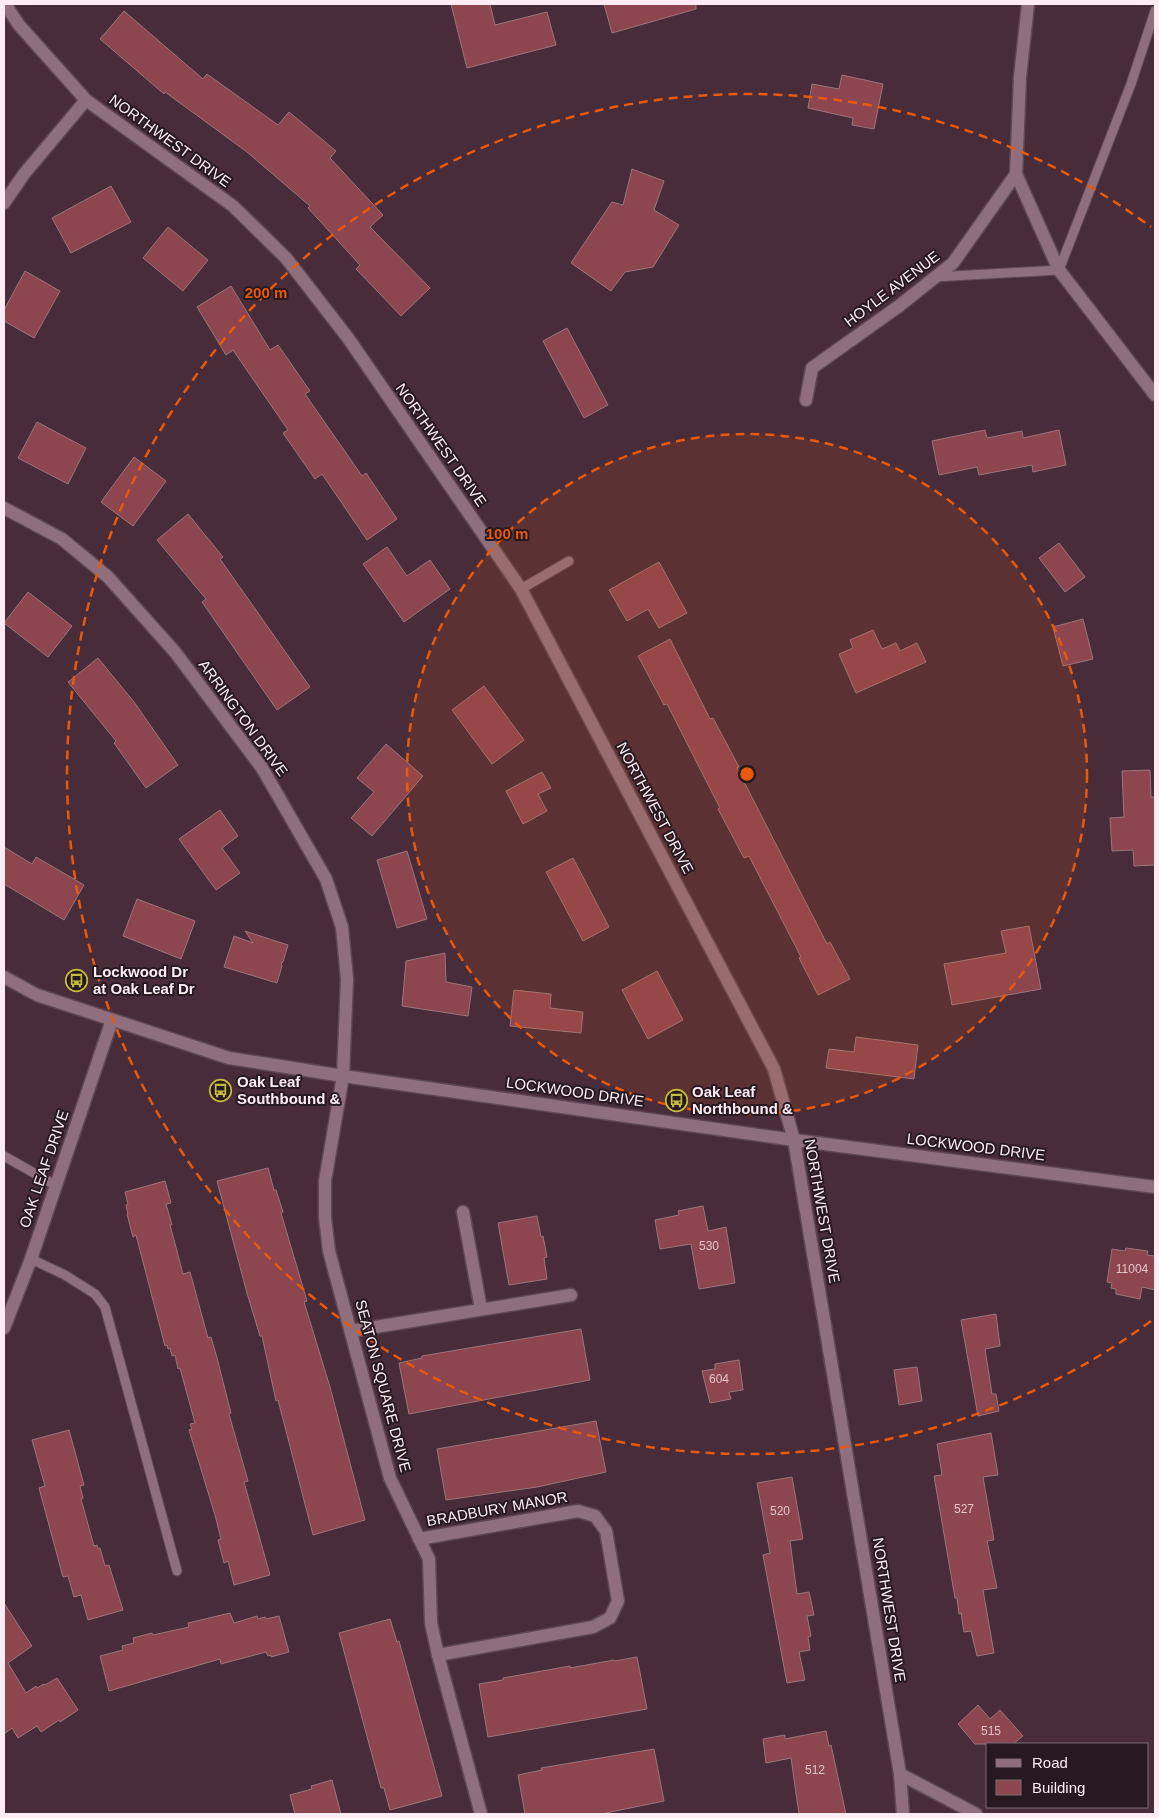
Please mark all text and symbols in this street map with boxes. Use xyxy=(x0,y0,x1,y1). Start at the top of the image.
street label: NORTHWEST DRIVE xyxy=(106,91,234,190)
street label: HOYLE AVENUE xyxy=(841,247,943,330)
text: 200 m xyxy=(245,284,287,301)
street label: NORTHWEST DRIVE xyxy=(393,380,490,509)
text: 100 m xyxy=(486,525,528,542)
street label: ARRINGTON DRIVE xyxy=(195,656,291,779)
street label: NORTHWEST DRIVE xyxy=(614,739,697,876)
centre of rings xyxy=(738,765,756,783)
place label: Lockwood Dr at Oak Leaf Dr xyxy=(93,963,195,997)
bus stop icon: Lockwood Dr at Oak Leaf Dr xyxy=(65,969,89,993)
place label: Oak Leaf Southbound & xyxy=(237,1073,340,1107)
street label: LOCKWOOD DRIVE xyxy=(505,1073,645,1110)
bus stop icon: Oak Leaf Southbound & xyxy=(209,1079,233,1103)
place label: Oak Leaf Northbound & xyxy=(692,1083,793,1117)
bus stop icon: Oak Leaf Northbound & xyxy=(664,1089,688,1113)
street label: OAK LEAF DRIVE xyxy=(15,1108,72,1230)
street label: LOCKWOOD DRIVE xyxy=(906,1130,1046,1163)
street label: NORTHWEST DRIVE xyxy=(801,1137,844,1284)
house number: 530 xyxy=(699,1239,719,1253)
house number: 11004 xyxy=(1116,1262,1149,1276)
street label: SEATON SQUARE DRIVE xyxy=(352,1298,415,1474)
house number: 604 xyxy=(709,1372,729,1386)
street label: BRADBURY MANOR xyxy=(425,1488,569,1529)
house number: 527 xyxy=(954,1502,974,1516)
house number: 520 xyxy=(770,1504,790,1518)
street label: NORTHWEST DRIVE xyxy=(870,1536,909,1683)
house number: 515 xyxy=(981,1724,1001,1738)
legend xyxy=(986,1743,1149,1808)
text: Road xyxy=(1032,1754,1068,1771)
house number: 512 xyxy=(805,1763,825,1777)
text: Building xyxy=(1032,1779,1085,1796)

